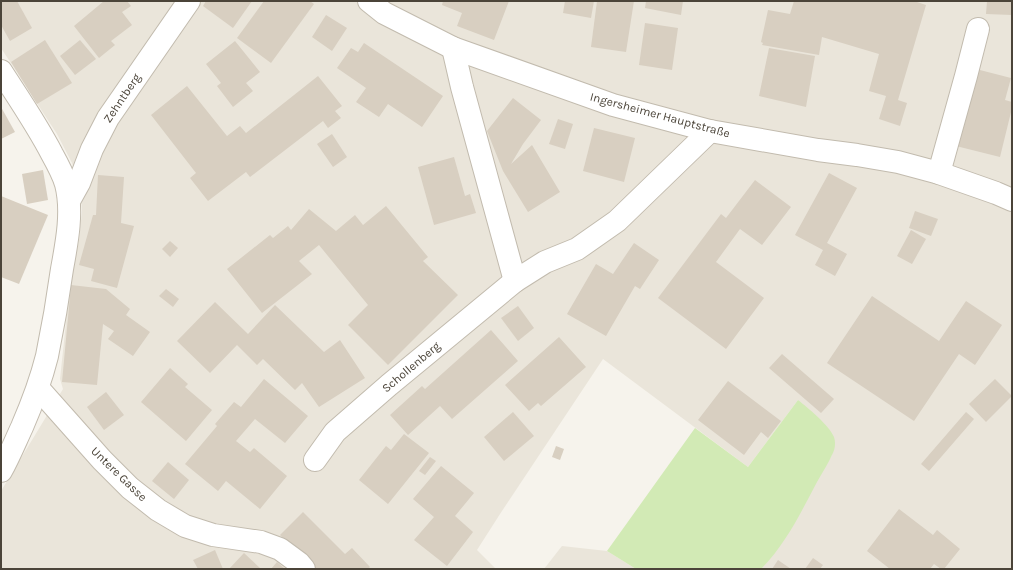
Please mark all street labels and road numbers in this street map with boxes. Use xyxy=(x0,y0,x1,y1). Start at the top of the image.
street label: Zehntberg xyxy=(100,71,144,125)
street label: Ingersheimer Hauptstraße xyxy=(588,90,732,140)
street label: Schollenberg xyxy=(379,338,443,395)
street label: Untere Gasse xyxy=(88,444,150,504)

